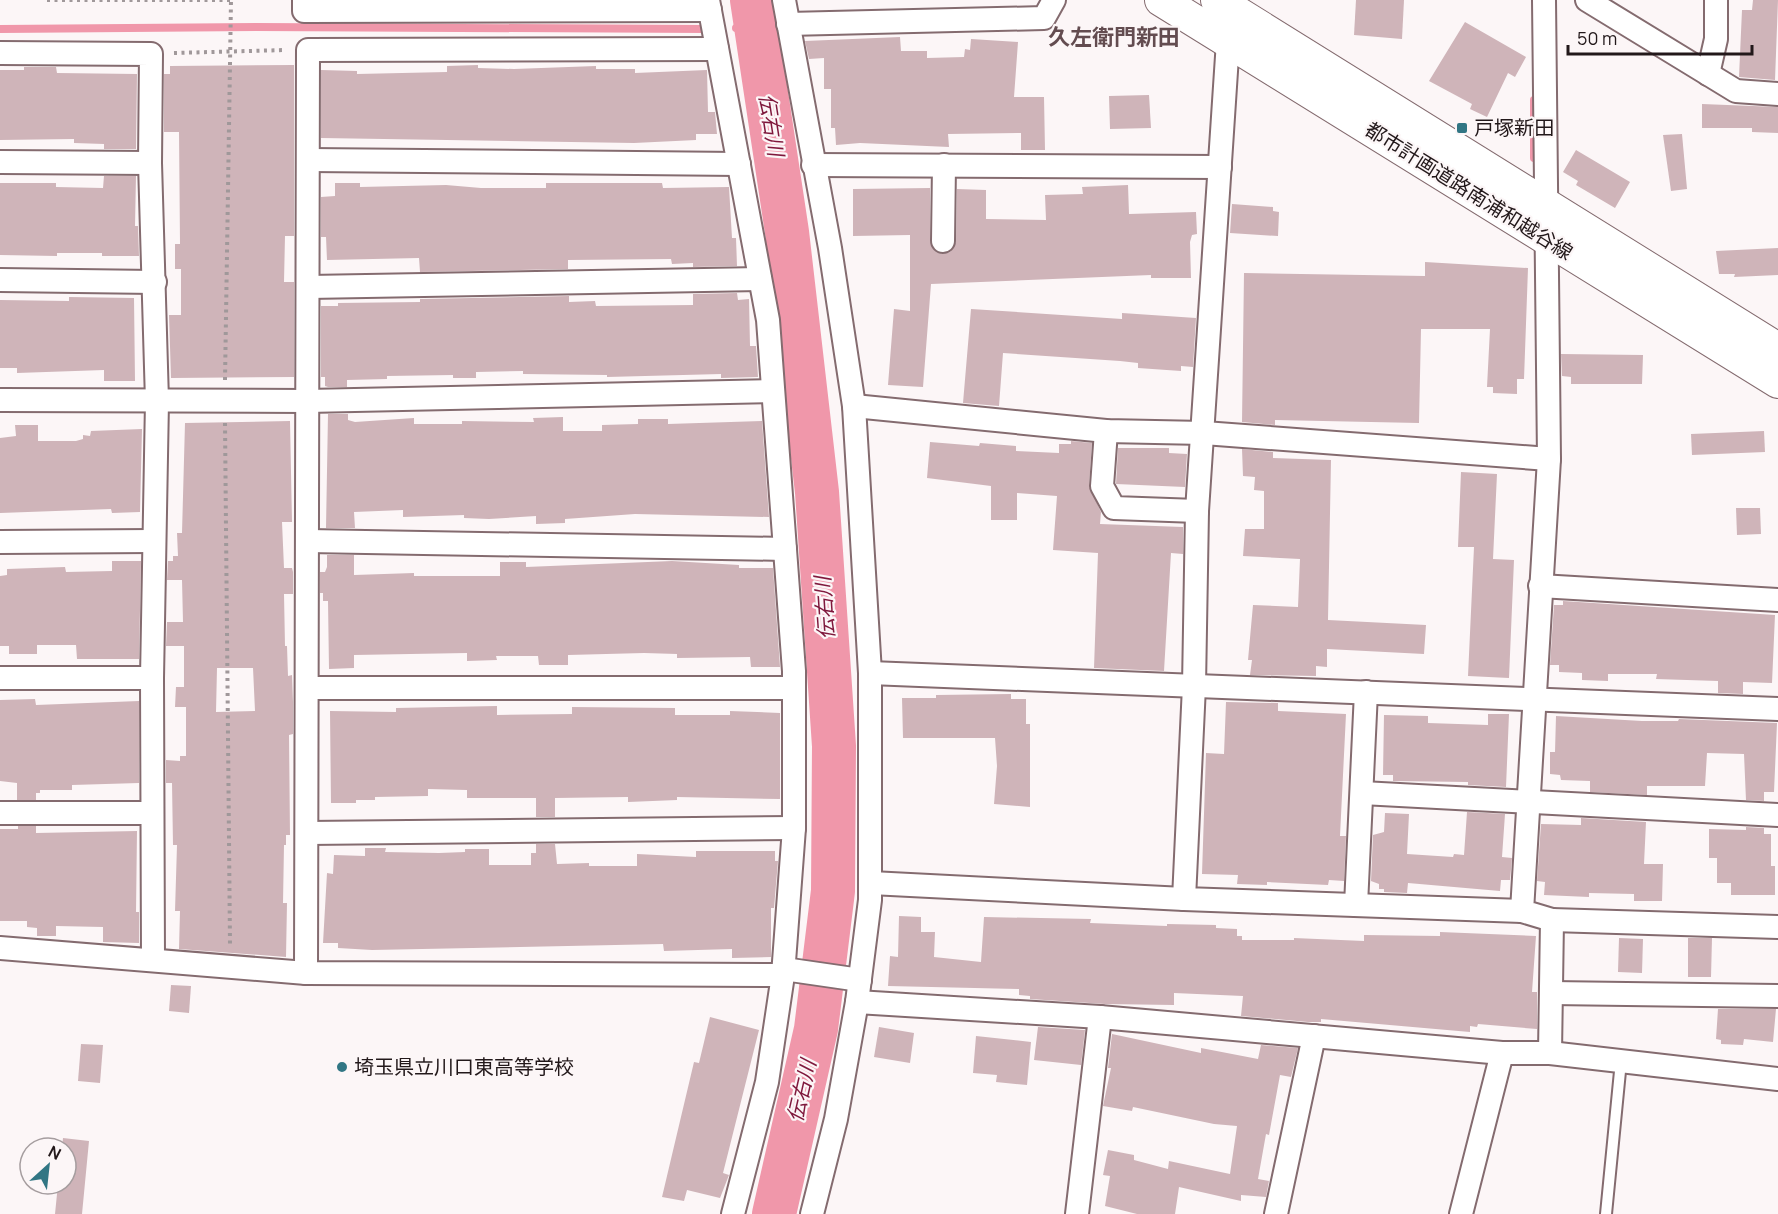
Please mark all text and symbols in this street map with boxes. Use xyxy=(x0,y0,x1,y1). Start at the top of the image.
scale bar xyxy=(1568,18,1752,56)
district label: 久左衛門新田 xyxy=(1048,22,1180,52)
text: 50 m xyxy=(1577,26,1617,50)
water label: 伝右川 xyxy=(753,92,791,160)
place label: 戸塚新田 xyxy=(1474,114,1554,141)
street label: 都市計画道路南浦和越谷線 xyxy=(1360,116,1578,266)
marker: 戸塚新田 xyxy=(1455,121,1469,135)
water label: 伝右川 xyxy=(808,574,840,640)
place label: 埼玉県立川口東高等学校 xyxy=(354,1053,574,1080)
water label: 伝右川 xyxy=(780,1055,822,1125)
marker: 埼玉県立川口東高等学校 xyxy=(335,1060,349,1074)
north arrow xyxy=(18,1136,78,1196)
text: N xyxy=(45,1140,65,1165)

